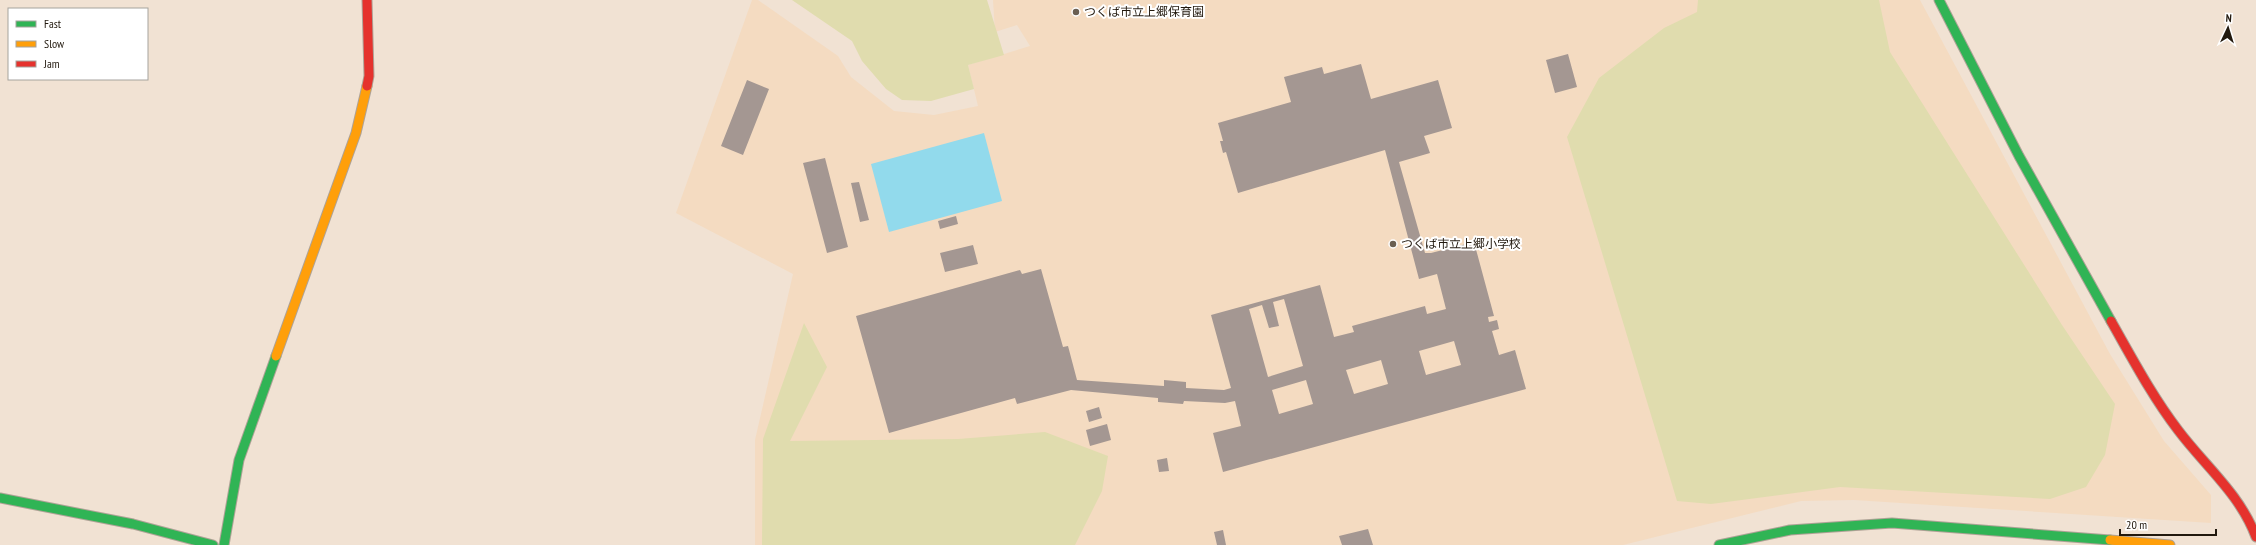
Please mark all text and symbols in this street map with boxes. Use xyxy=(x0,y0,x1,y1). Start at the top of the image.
place label: つくば市立上郷保育園 xyxy=(1084,4,1204,19)
marker: つくば市立上郷保育園 xyxy=(1071,7,1081,17)
legend xyxy=(8,8,148,80)
north arrow xyxy=(2208,8,2248,48)
text: N xyxy=(2225,11,2232,25)
text: Fast xyxy=(44,16,62,31)
text: Slow xyxy=(44,36,65,51)
text: Jam xyxy=(43,56,60,71)
place label: つくば市立上郷小学校 xyxy=(1401,236,1521,251)
marker: つくば市立上郷小学校 xyxy=(1388,239,1398,249)
scale bar xyxy=(2120,511,2216,537)
text: 20 m xyxy=(2126,517,2147,532)

